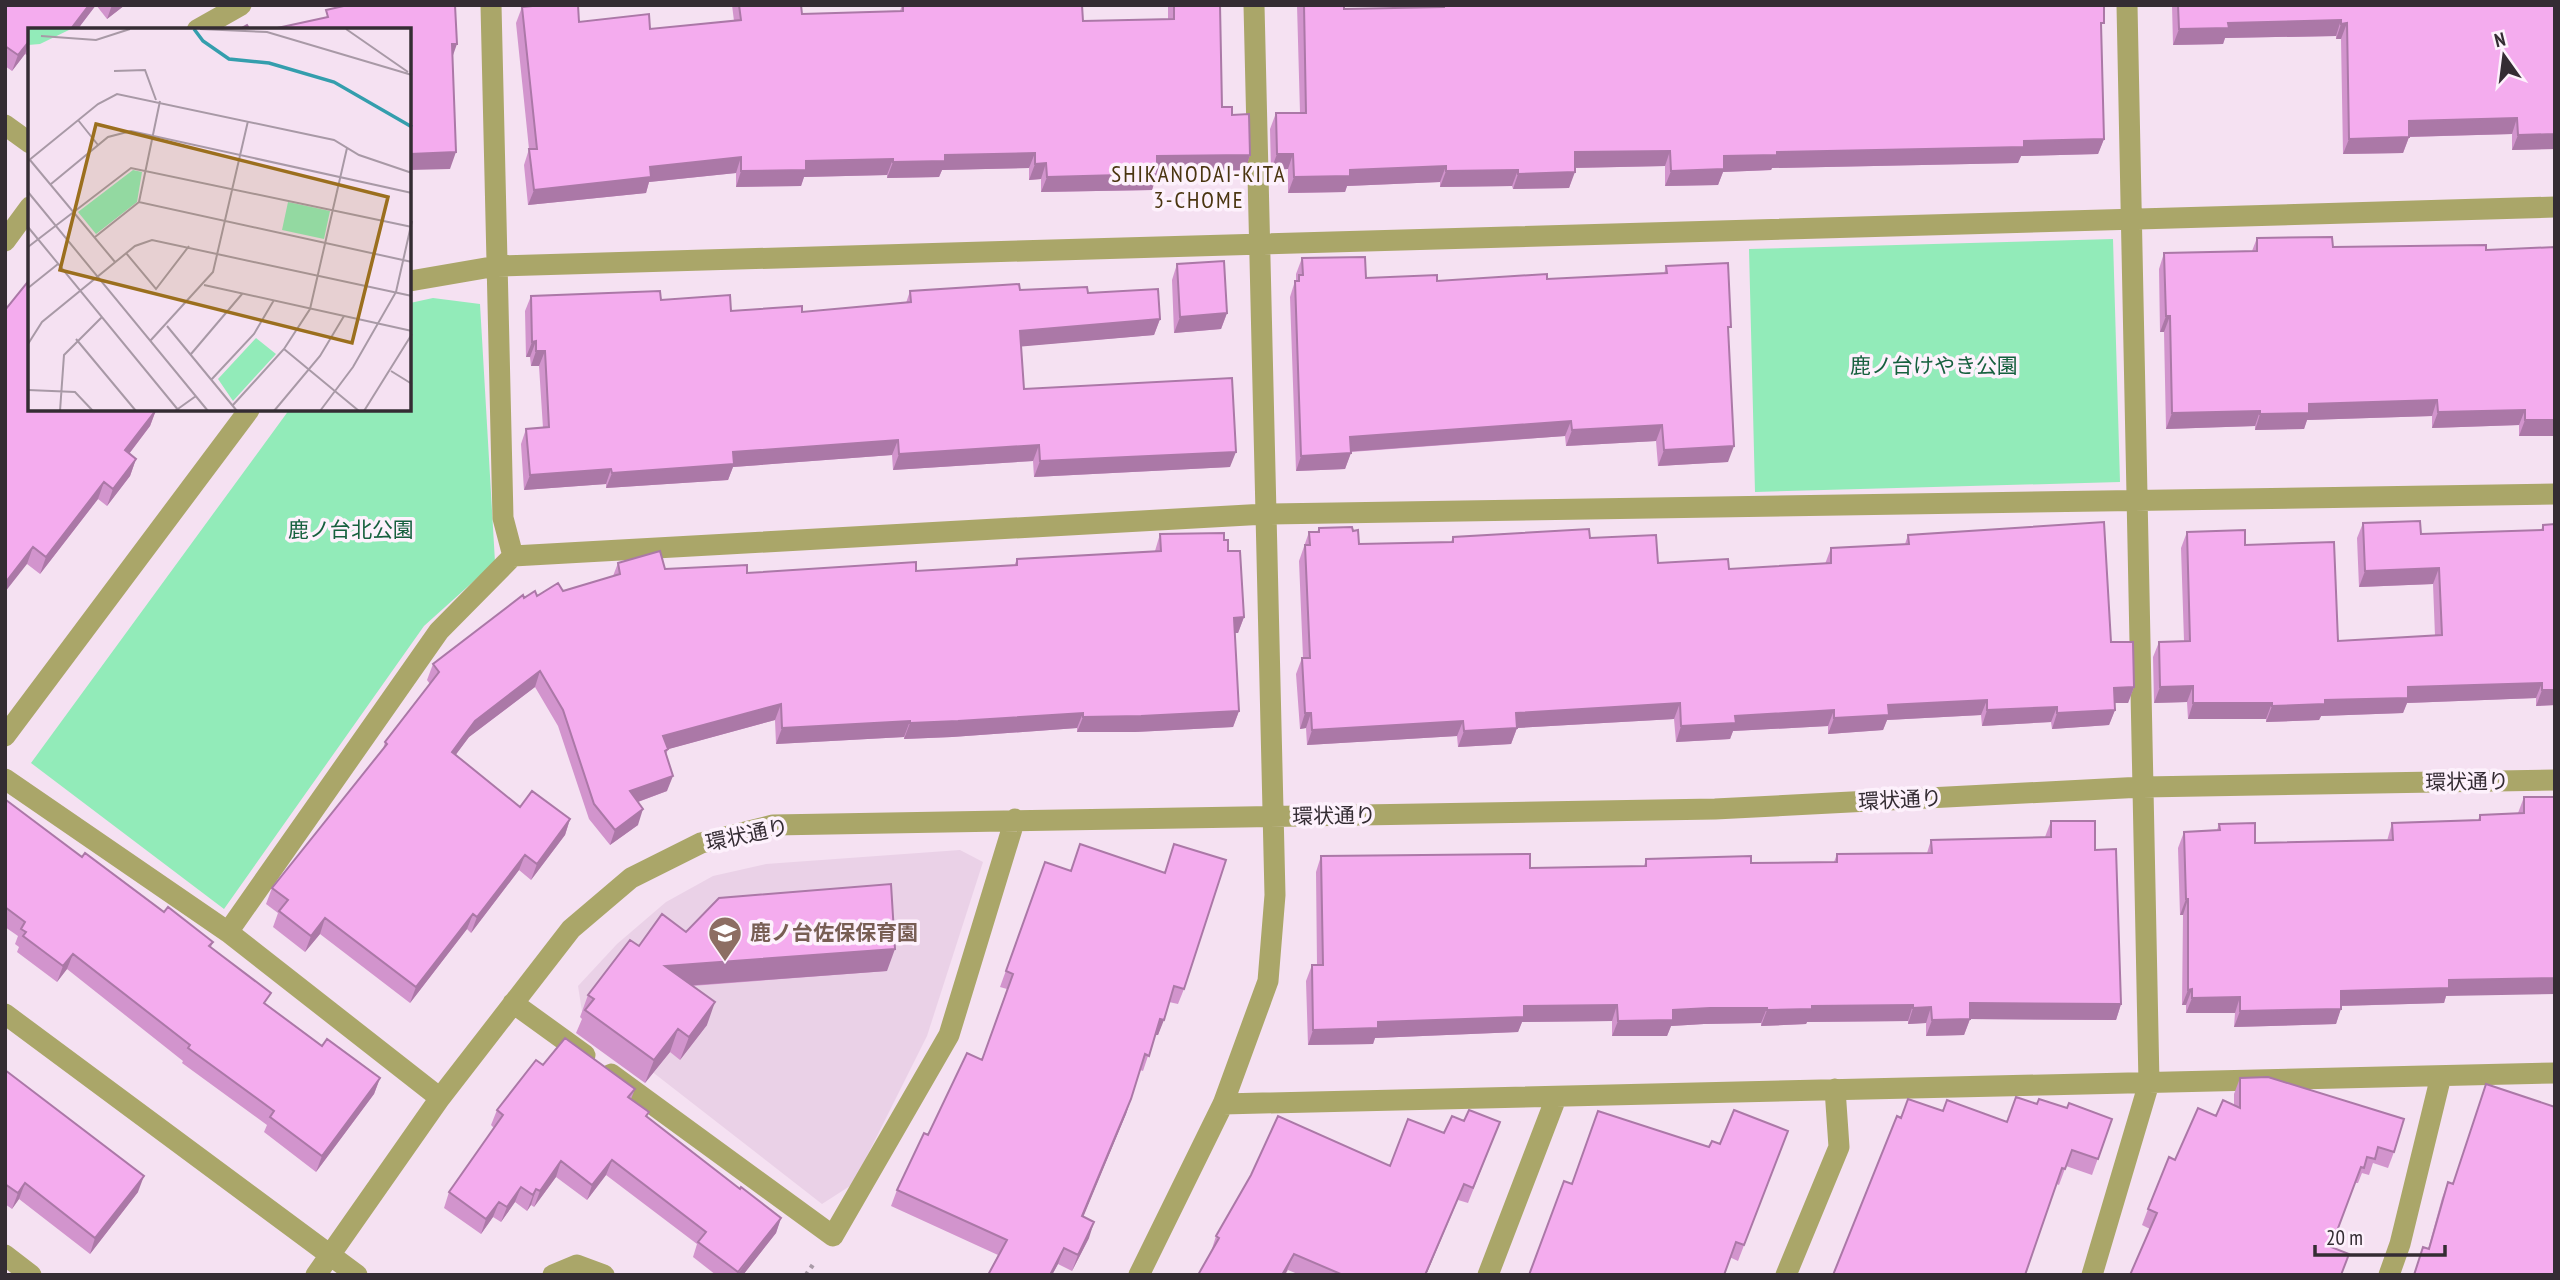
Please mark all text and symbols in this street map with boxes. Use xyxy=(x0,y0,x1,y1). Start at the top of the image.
north arrow xyxy=(2469,21,2539,91)
text: N xyxy=(2492,27,2508,52)
inset map xyxy=(28,28,411,411)
district label: SHIKANODAI-KITA 3-CHOME xyxy=(1111,159,1287,214)
park label: 鹿ノ台けやき公園 xyxy=(1850,352,2018,379)
park label: 鹿ノ台北公園 xyxy=(288,516,414,543)
street label: 環状通り xyxy=(2425,767,2509,796)
street label: 環状通り xyxy=(1857,784,1943,815)
street label: 環状通り xyxy=(1292,801,1376,830)
street label: 環状通り xyxy=(703,813,791,856)
school or university icon: 鹿ノ台佐保保育園 xyxy=(706,914,744,963)
place label: 鹿ノ台佐保保育園 xyxy=(750,919,918,946)
scale bar xyxy=(2315,1214,2444,1258)
text: 20 m xyxy=(2326,1224,2363,1251)

